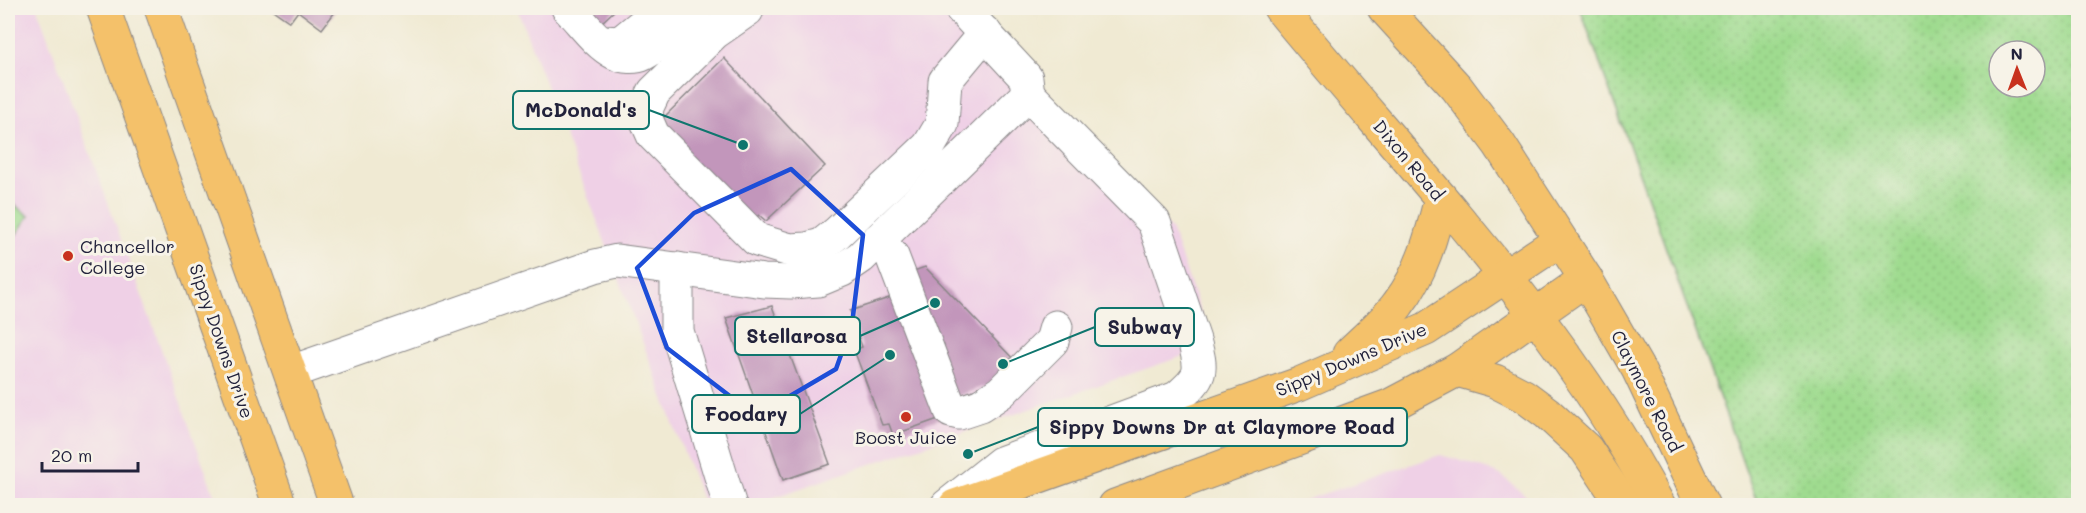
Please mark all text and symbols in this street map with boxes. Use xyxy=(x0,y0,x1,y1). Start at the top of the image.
north arrow xyxy=(1987,39,2047,99)
text: N xyxy=(2010,43,2023,64)
callout: McDonald's xyxy=(513,91,649,129)
text: McDonald's xyxy=(525,96,637,122)
street label: Dixon Road xyxy=(1368,115,1450,205)
place label: Chancellor College xyxy=(80,234,175,279)
marker: Chancellor College xyxy=(61,249,75,263)
street label: Sippy Downs Drive xyxy=(184,260,260,422)
callout: Subway xyxy=(1095,308,1194,346)
text: Subway xyxy=(1107,313,1183,339)
street label: Sippy Downs Drive xyxy=(1272,316,1430,402)
callout: Stellarosa xyxy=(735,317,860,355)
text: Stellarosa xyxy=(746,322,848,348)
street label: Claymore Road xyxy=(1606,326,1688,456)
callout: Foodary xyxy=(692,395,800,433)
text: Foodary xyxy=(704,400,788,426)
callout: Sippy Downs Dr at Claymore Road xyxy=(1038,408,1407,446)
marker: Boost Juice xyxy=(899,410,913,424)
text: Sippy Downs Dr at Claymore Road xyxy=(1049,413,1395,439)
place label: Boost Juice xyxy=(855,425,957,449)
scale bar xyxy=(42,435,138,473)
text: 20 m xyxy=(51,443,92,467)

